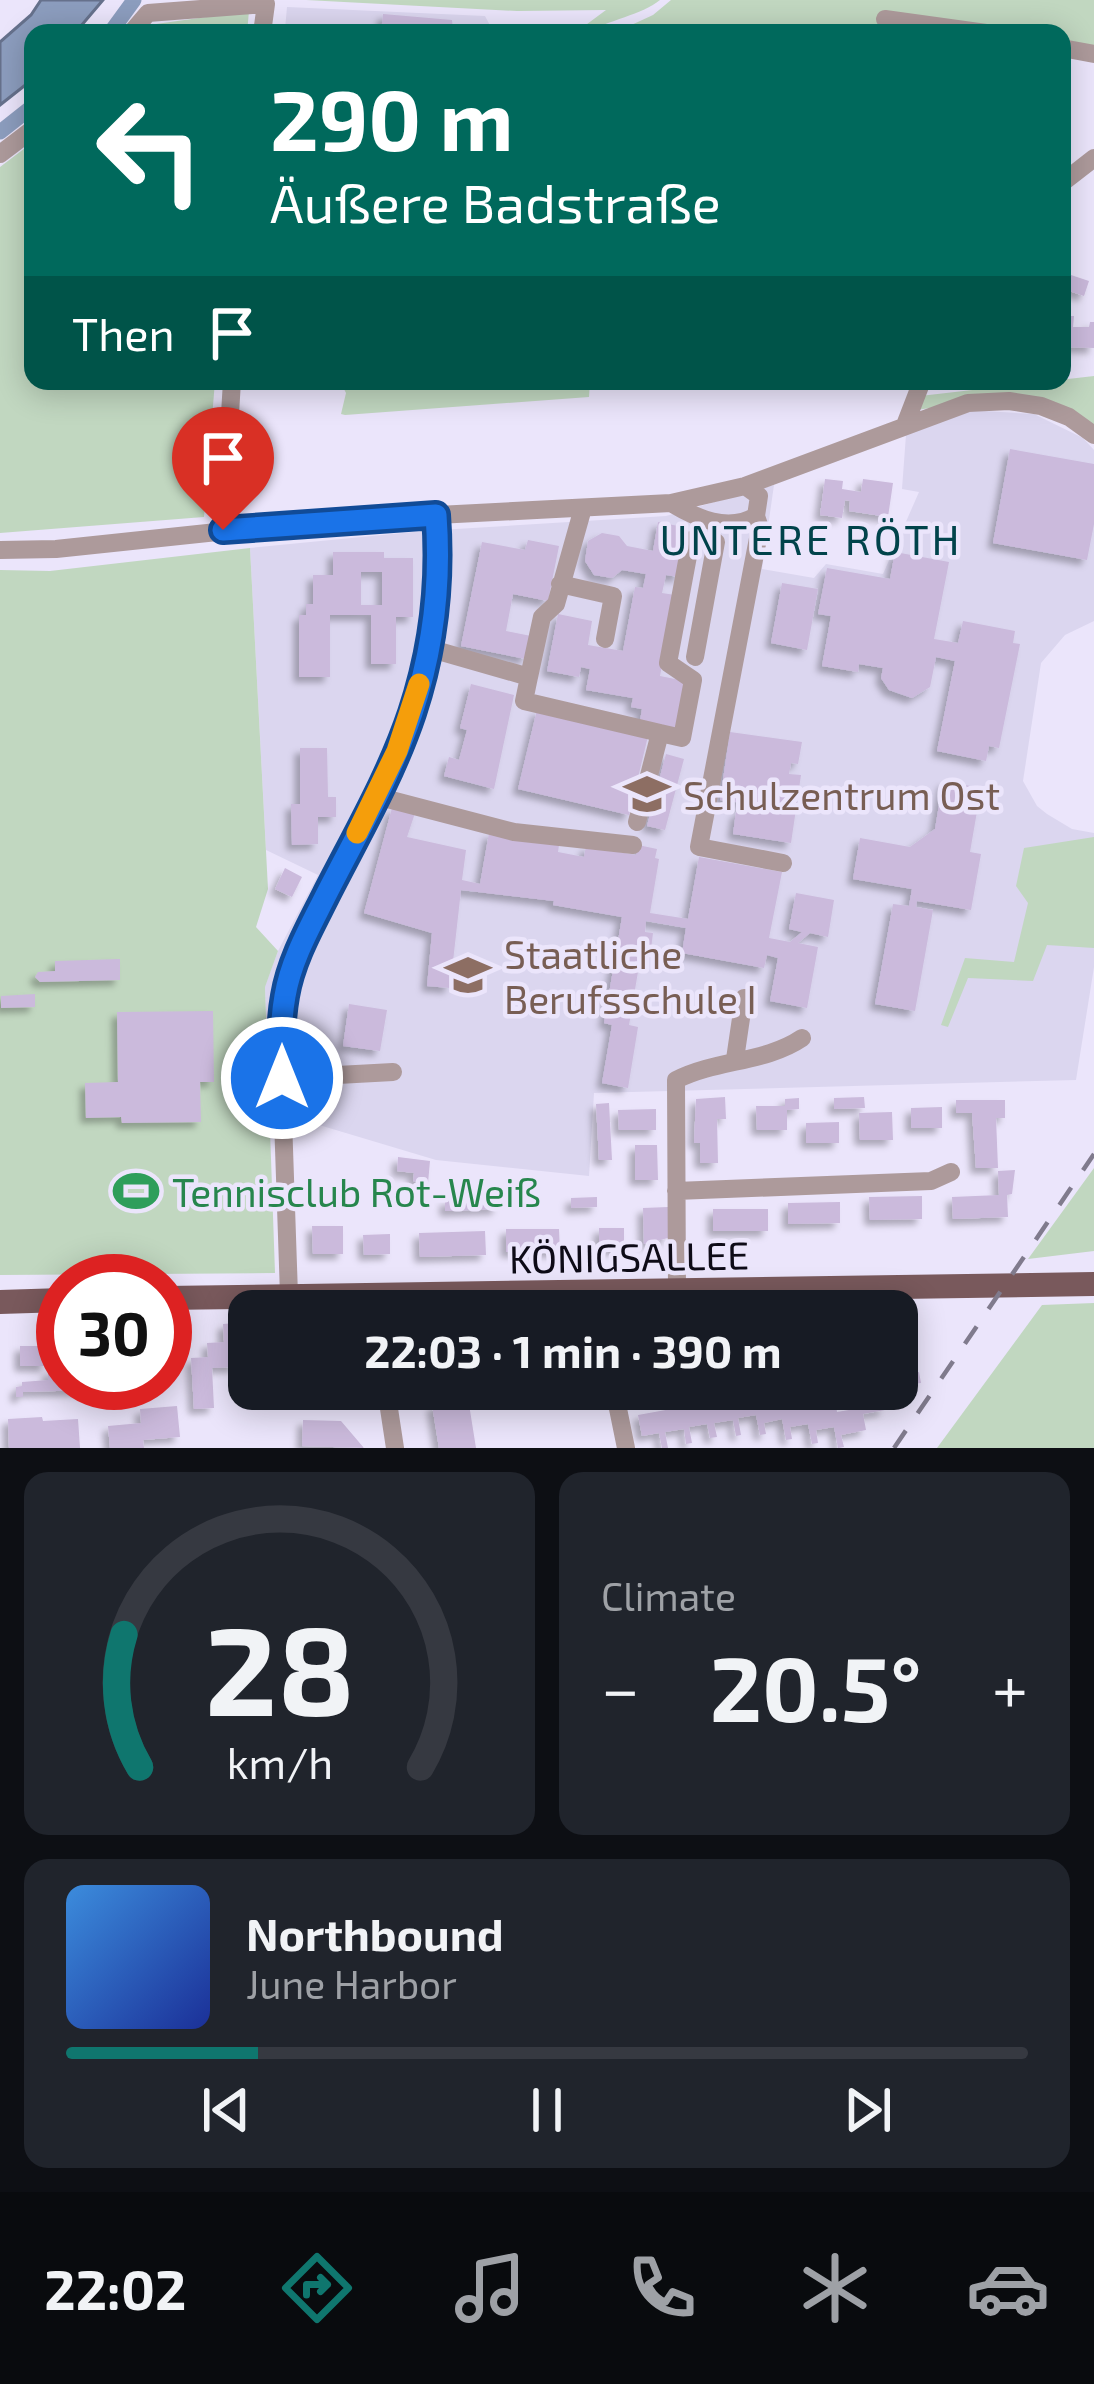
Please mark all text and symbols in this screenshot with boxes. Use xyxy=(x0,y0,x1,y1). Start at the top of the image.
text: 290 m xyxy=(270,67,514,168)
icon: left xyxy=(72,72,228,228)
text: Äußere Badstraße xyxy=(270,169,721,234)
icon: arrive xyxy=(199,300,265,366)
text: Then xyxy=(72,306,175,360)
pin xyxy=(172,407,274,530)
icon: arrive xyxy=(190,425,256,491)
district label: UNTERE RÖTH xyxy=(659,513,963,563)
school or university icon: Schulzentrum Ost xyxy=(622,769,672,819)
place label: Schulzentrum Ost xyxy=(683,771,1000,818)
place label: Staatliche Berufsschule I xyxy=(504,930,757,1022)
school or university icon: Staatliche Berufsschule I xyxy=(443,950,493,1000)
position arrow xyxy=(219,1015,345,1141)
sports icon: Tennisclub Rot-Weiß xyxy=(111,1166,161,1216)
place label: Tennisclub Rot-Weiß xyxy=(172,1168,541,1215)
street label: KÖNIGSALLEE xyxy=(508,1230,750,1282)
speed limit sign: 30 xyxy=(36,1254,192,1410)
text: 22:03 · 1 min · 390 m xyxy=(364,1323,782,1377)
text: Climate xyxy=(601,1572,736,1619)
text: 28 xyxy=(204,1591,355,1741)
text: 20.5° xyxy=(710,1632,921,1740)
text: − xyxy=(601,1647,640,1726)
text: + xyxy=(992,1647,1028,1726)
text: km/h xyxy=(226,1735,333,1787)
text: Northbound xyxy=(246,1906,504,1960)
text: June Harbor xyxy=(246,1960,457,2007)
icon: previous xyxy=(193,2077,259,2143)
icon: pause xyxy=(514,2077,580,2143)
icon: next xyxy=(835,2077,901,2143)
icon: directions xyxy=(275,2246,359,2330)
icon: music xyxy=(448,2246,532,2330)
icon: phone xyxy=(620,2246,704,2330)
icon: climate xyxy=(793,2246,877,2330)
icon: car xyxy=(966,2246,1050,2330)
text: 22:02 xyxy=(44,2256,186,2321)

